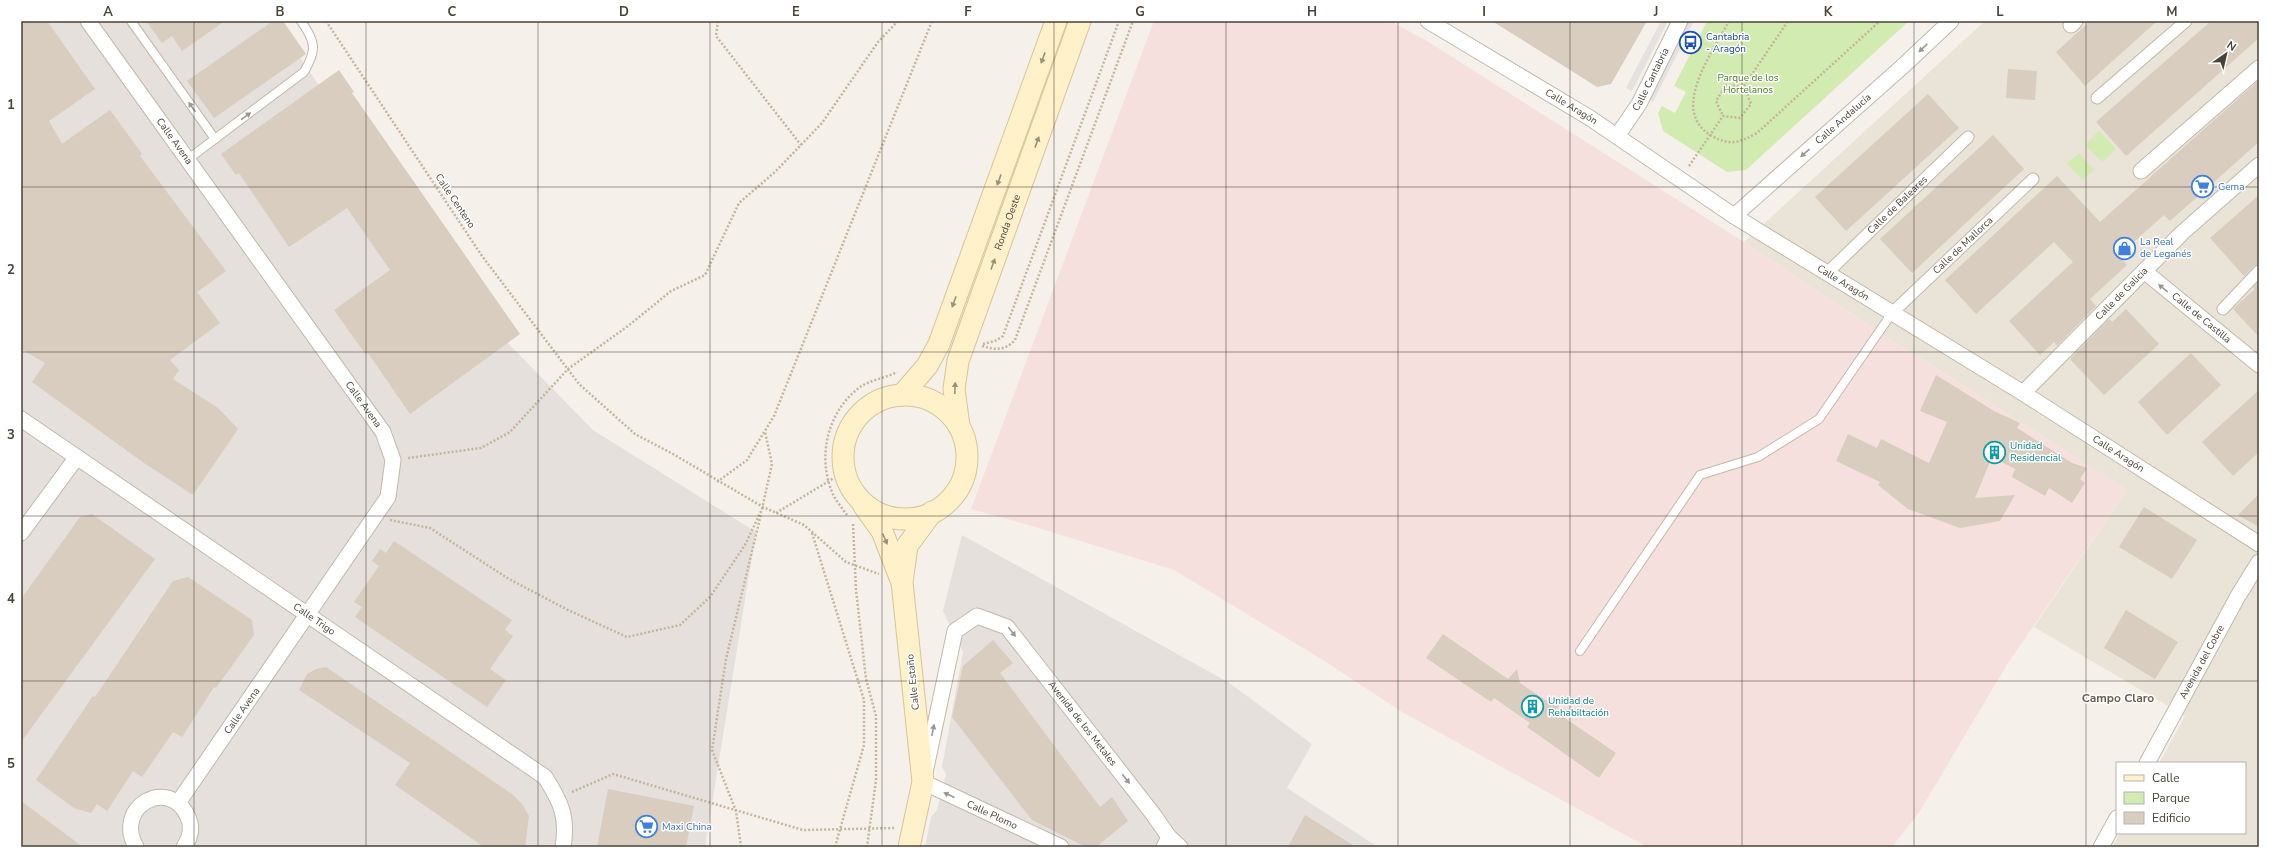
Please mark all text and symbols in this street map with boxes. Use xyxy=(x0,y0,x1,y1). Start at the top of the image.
text: A xyxy=(103,3,113,21)
text: B xyxy=(276,3,285,21)
text: C xyxy=(448,3,457,21)
text: D xyxy=(619,3,629,21)
text: E xyxy=(792,3,800,21)
text: F xyxy=(964,3,972,21)
text: G xyxy=(1135,3,1145,21)
text: H xyxy=(1307,3,1317,21)
text: I xyxy=(1482,3,1486,21)
text: J xyxy=(1653,3,1658,21)
text: K xyxy=(1824,3,1833,21)
text: L xyxy=(1996,3,2004,21)
text: M xyxy=(2166,3,2178,21)
bus stop icon: Cantabria - Aragón xyxy=(1677,30,1703,56)
place label: Cantabria - Aragón xyxy=(1706,30,1749,56)
north arrow xyxy=(2206,34,2246,74)
text: N xyxy=(2224,38,2239,55)
one-way arrow xyxy=(1918,43,1928,53)
street label: Calle Cantabria xyxy=(1629,46,1673,114)
one-way arrow xyxy=(1040,52,1046,64)
park label: Parque de los Hortelanos xyxy=(1717,71,1779,97)
street label: Calle Aragón xyxy=(1542,86,1600,128)
street label: Calle Andalucía xyxy=(1812,90,1874,148)
text: 1 xyxy=(7,96,15,114)
one-way arrow xyxy=(188,102,196,112)
one-way arrow xyxy=(241,111,252,120)
street label: Calle Avena xyxy=(153,115,196,167)
one-way arrow xyxy=(1034,135,1040,147)
one-way arrow xyxy=(1800,149,1810,158)
street label: Calle Centeno xyxy=(432,171,479,231)
street label: Calle de Baleares xyxy=(1864,172,1931,237)
one-way arrow xyxy=(995,174,1001,186)
supermarket icon: Gema xyxy=(2190,174,2216,200)
place label: Gema xyxy=(2218,180,2244,194)
street label: Ronda Oeste xyxy=(991,193,1024,252)
street label: Calle de Mallorca xyxy=(1930,213,1996,277)
shop icon: La Real de Leganés xyxy=(2111,235,2137,261)
place label: La Real de Leganés xyxy=(2140,235,2192,261)
one-way arrow xyxy=(990,258,996,270)
text: 2 xyxy=(7,261,15,279)
street label: Calle Aragón xyxy=(1814,261,1872,304)
street label: Calle de Galicia xyxy=(2092,264,2151,323)
one-way arrow xyxy=(2158,284,2169,293)
street label: Calle de Castilla xyxy=(2169,289,2234,346)
one-way arrow xyxy=(951,296,957,308)
street label: Calle Avena xyxy=(342,378,385,431)
one-way arrow xyxy=(952,381,958,394)
text: 3 xyxy=(7,426,15,444)
street label: Calle Aragón xyxy=(2090,432,2147,476)
building icon: Unidad Residencial xyxy=(1982,439,2008,465)
place label: Unidad Residencial xyxy=(2010,439,2061,465)
one-way arrow xyxy=(882,533,888,544)
text: 4 xyxy=(7,590,15,608)
street label: Calle Trigo xyxy=(290,600,338,639)
street label: Avenida del Cobre xyxy=(2176,622,2228,702)
one-way arrow xyxy=(1007,627,1016,638)
street label: Calle Estaño xyxy=(903,653,923,711)
street label: Avenida de los Metales xyxy=(1045,678,1120,769)
street label: Calle Avena xyxy=(221,685,263,737)
district label: Campo Claro xyxy=(2082,690,2154,706)
building icon: Unidad de Rehabiltación xyxy=(1519,694,1545,720)
place label: Unidad de Rehabiltación xyxy=(1548,694,1609,720)
one-way arrow xyxy=(931,724,937,736)
text: 5 xyxy=(7,755,15,773)
legend xyxy=(2116,762,2246,834)
text: Calle xyxy=(2152,770,2180,786)
one-way arrow xyxy=(1121,774,1130,785)
text: Parque xyxy=(2152,790,2190,806)
one-way arrow xyxy=(943,791,955,797)
street label: Calle Plomo xyxy=(964,797,1020,833)
text: Edificio xyxy=(2152,810,2191,826)
supermarket icon: Maxi China xyxy=(633,814,659,840)
place label: Maxi China xyxy=(662,820,712,834)

